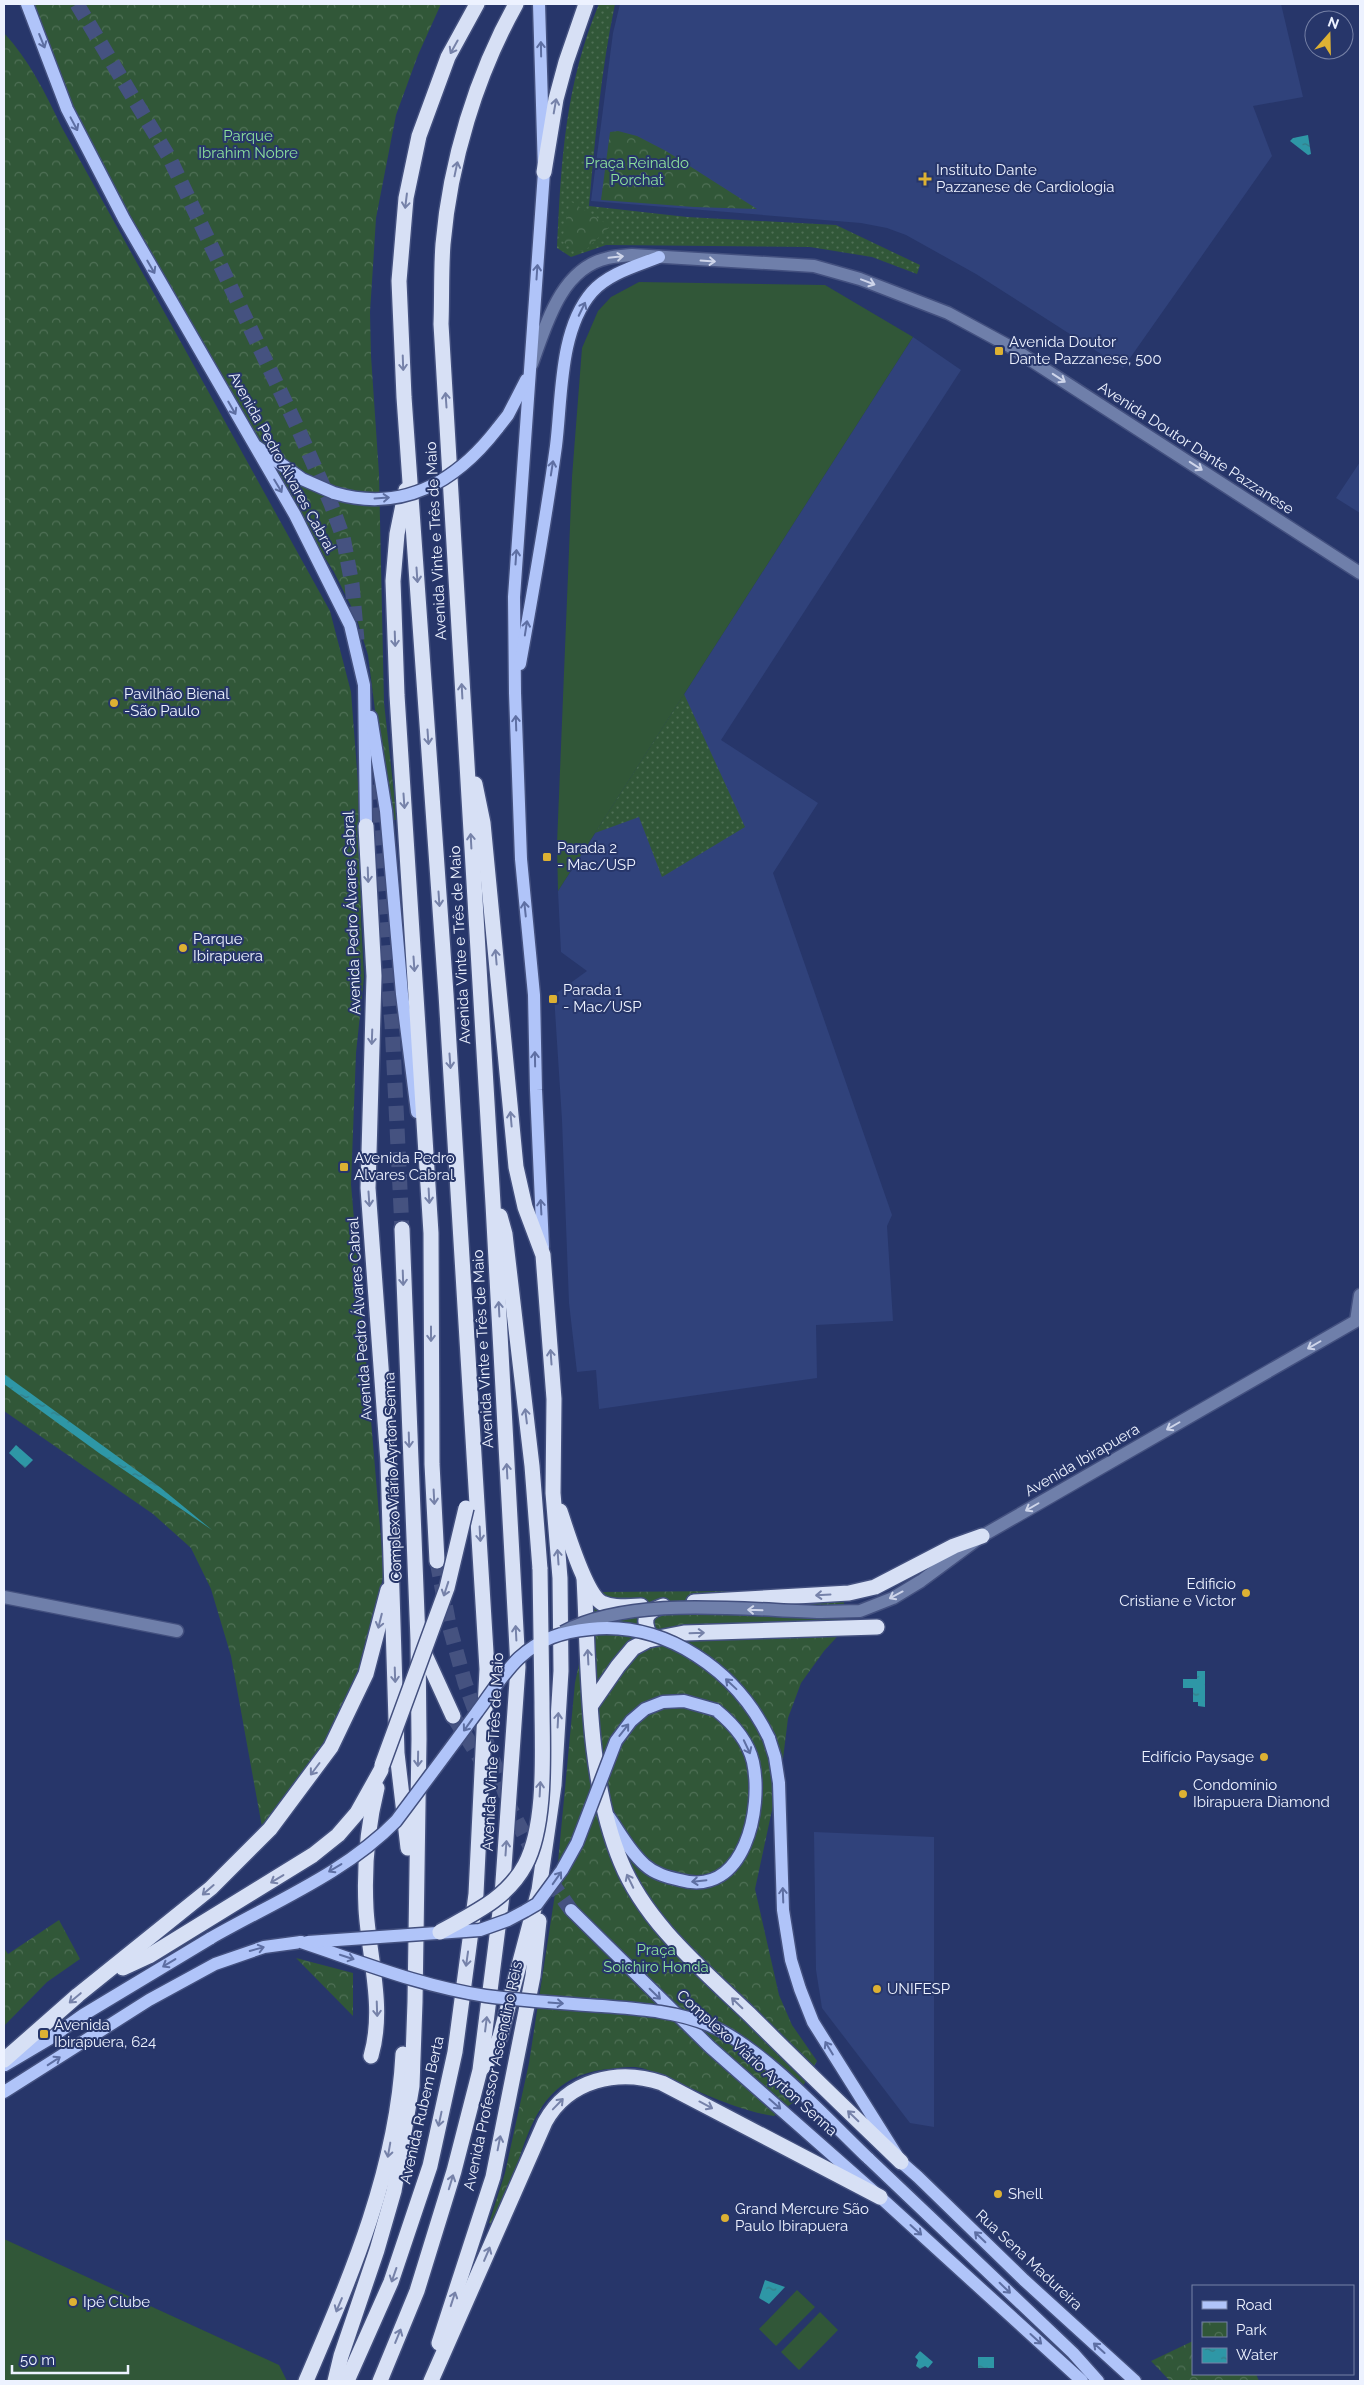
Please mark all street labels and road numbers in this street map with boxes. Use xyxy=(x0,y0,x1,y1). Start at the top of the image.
street label: Avenida Pedro Álvares Cabral xyxy=(225,368,340,556)
street label: Avenida Doutor Dante Pazzanese xyxy=(1095,378,1297,518)
street label: Avenida Vinte e Três de Maio xyxy=(422,441,450,641)
street label: Avenida Pedro Álvares Cabral xyxy=(339,810,365,1015)
street label: Avenida Vinte e Três de Maio xyxy=(446,845,474,1045)
street label: Avenida Pedro Álvares Cabral xyxy=(344,1216,376,1421)
street label: Avenida Vinte e Três de Maio xyxy=(469,1249,497,1449)
street label: Complexo Viário Ayrton Senna xyxy=(380,1372,406,1582)
street label: Avenida Ibirapuera xyxy=(1021,1420,1143,1500)
street label: Avenida Vinte e Três de Maio xyxy=(479,1652,507,1852)
street label: Avenida Professor Ascendino Reis xyxy=(460,1960,526,2192)
street label: Complexo Viário Ayrton Senna xyxy=(673,1986,841,2140)
street label: Avenida Rubem Berta xyxy=(396,2034,448,2186)
street label: Rua Sena Madureira xyxy=(972,2206,1086,2314)

